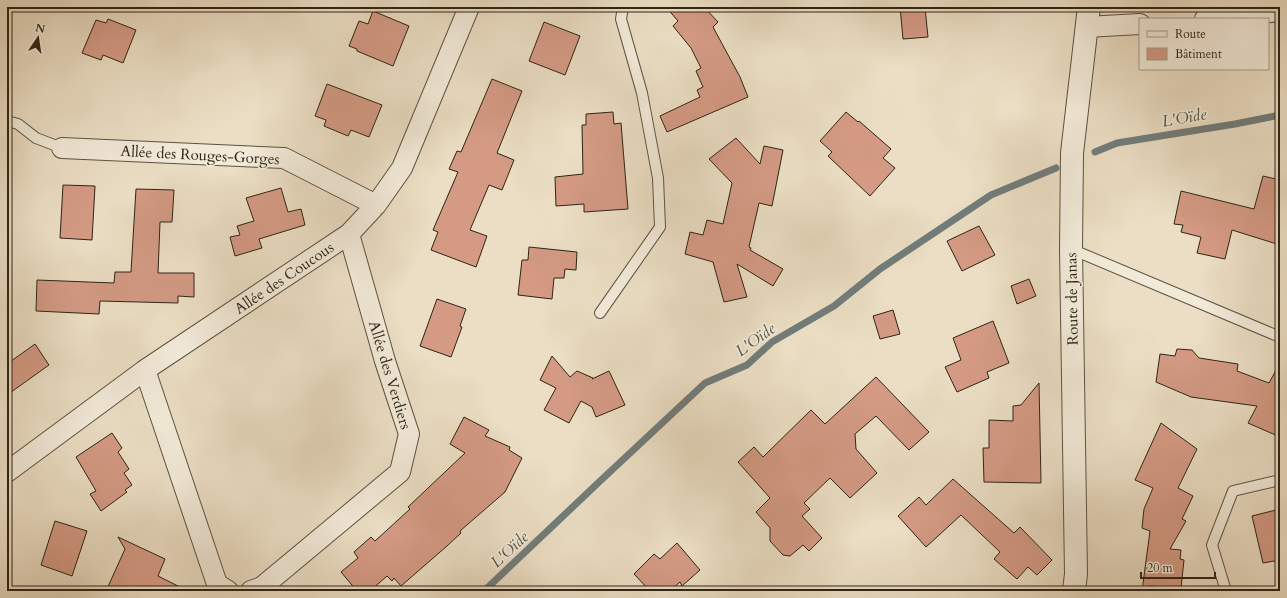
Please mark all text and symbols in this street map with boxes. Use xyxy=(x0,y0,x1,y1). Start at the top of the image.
north arrow xyxy=(18,18,58,58)
legend xyxy=(1139,18,1269,70)
text: N xyxy=(34,20,47,37)
text: Route xyxy=(1175,26,1206,42)
text: Bâtiment xyxy=(1175,46,1222,62)
water label: L'Oïde xyxy=(1160,103,1209,133)
street label: Allée des Rouges-Gorges xyxy=(120,141,280,169)
street label: Allée des Coucous xyxy=(230,237,338,319)
street label: Route de Janas xyxy=(1061,252,1083,346)
water label: L'Oïde xyxy=(731,317,781,362)
street label: Allée des Verdiers xyxy=(364,318,416,432)
water label: L'Oïde xyxy=(486,526,534,573)
scale bar xyxy=(1141,554,1215,580)
text: 20 m xyxy=(1147,560,1174,576)

